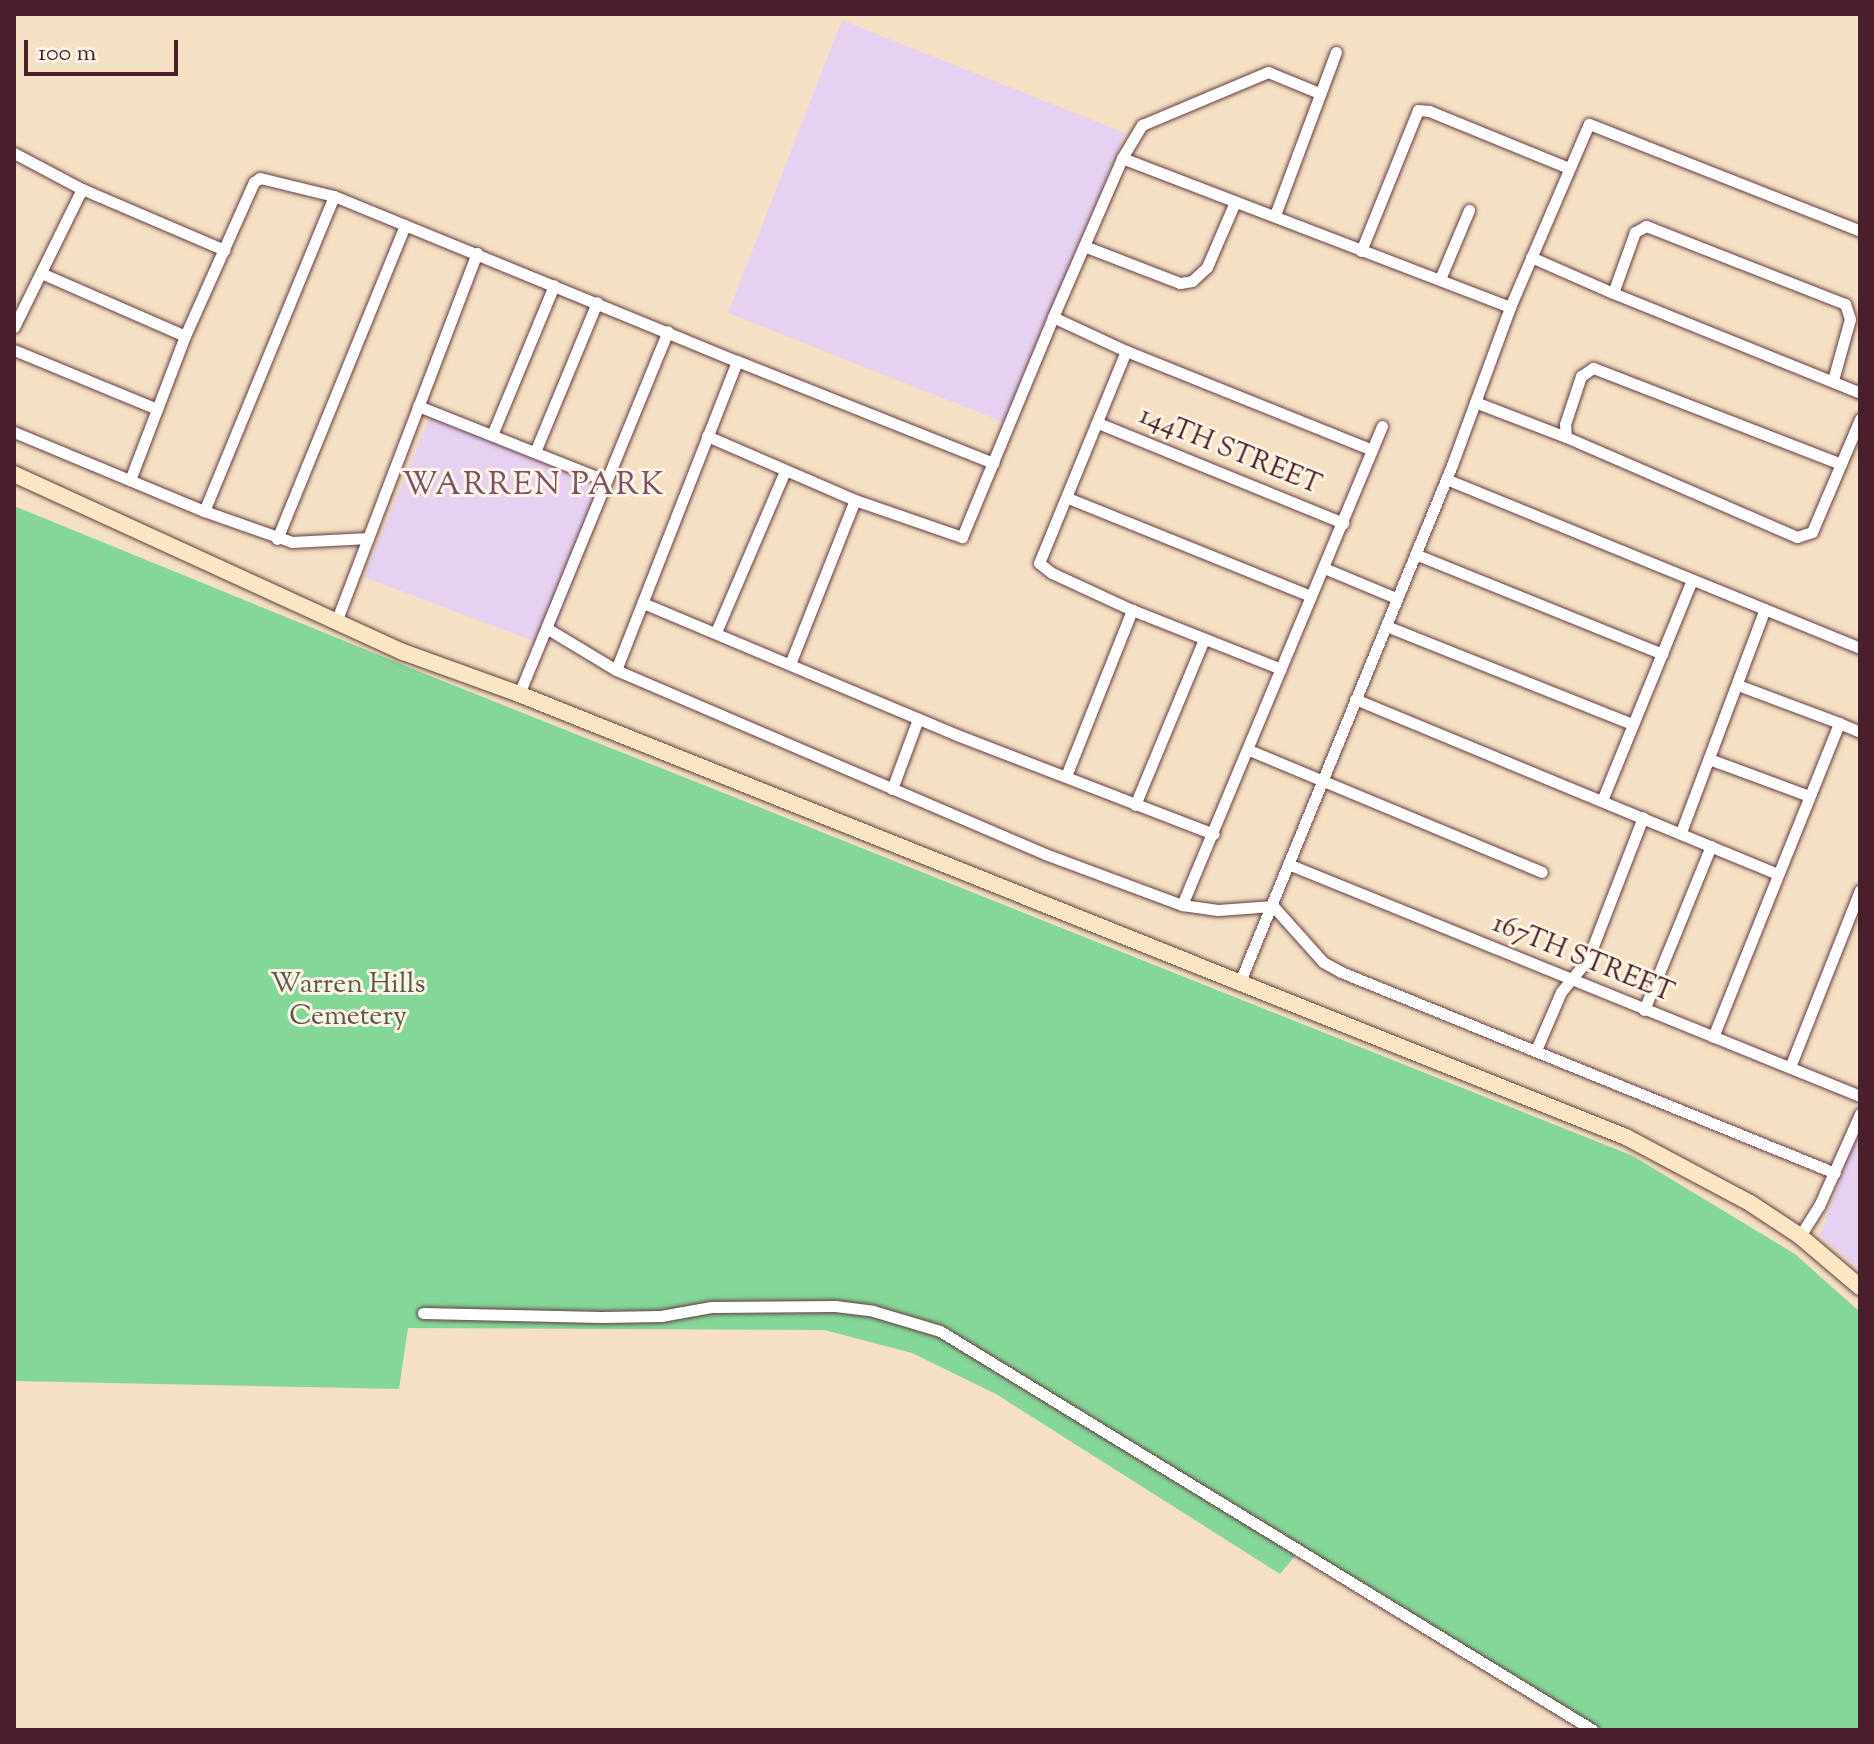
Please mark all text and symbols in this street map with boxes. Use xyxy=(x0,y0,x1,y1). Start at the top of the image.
scale bar xyxy=(28,24,182,74)
text: 100 m xyxy=(38,37,96,71)
street label: 144TH STREET xyxy=(1134,399,1326,503)
district label: WARREN PARK xyxy=(402,467,666,505)
street label: 167TH STREET xyxy=(1487,907,1679,1011)
park label: Warren Hills Cemetery xyxy=(270,968,426,1034)

